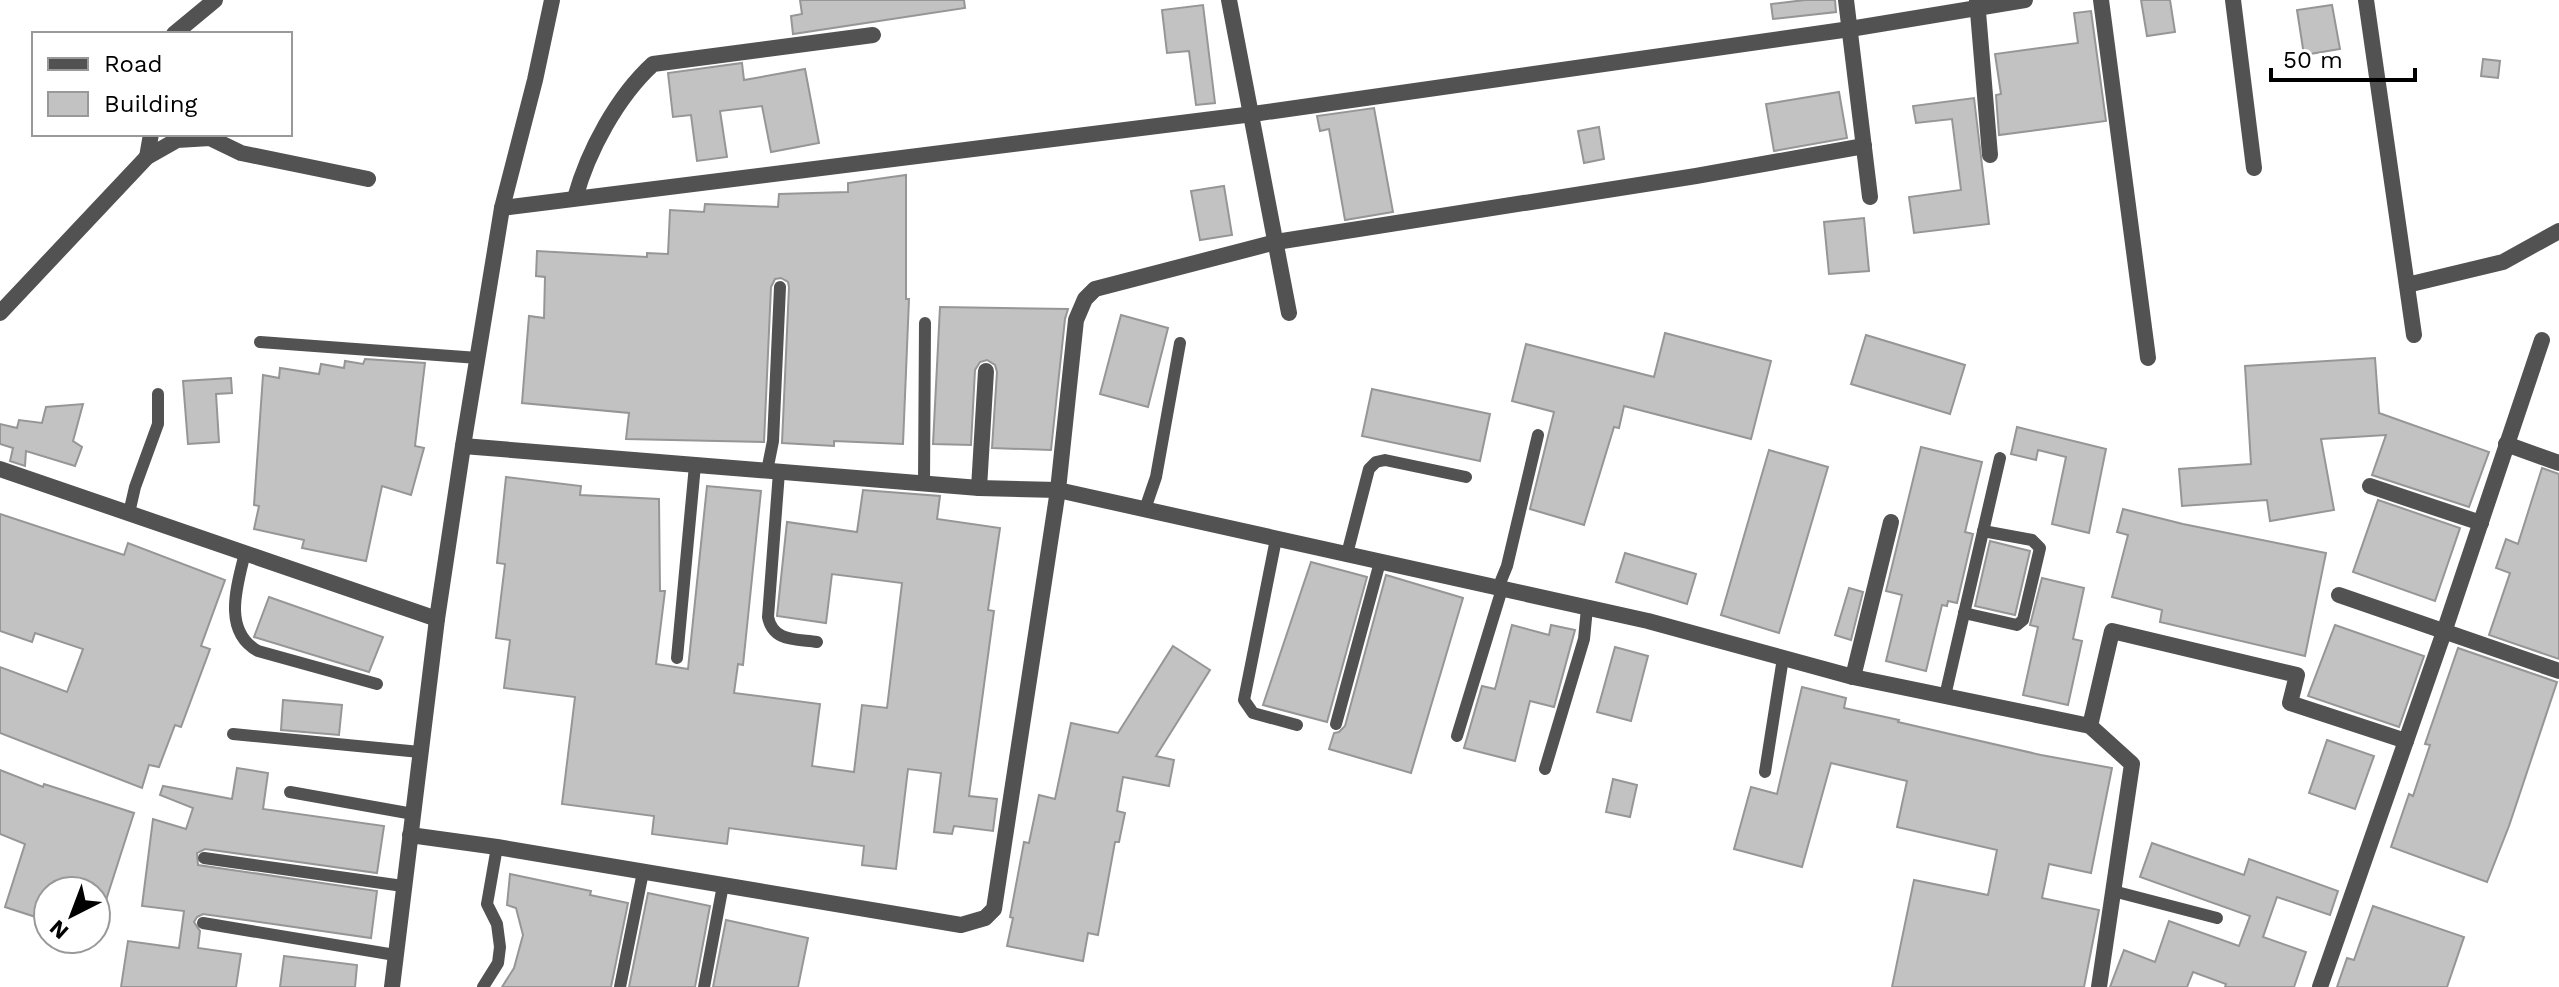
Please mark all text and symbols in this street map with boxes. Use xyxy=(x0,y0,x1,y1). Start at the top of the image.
legend xyxy=(32,32,292,136)
scale bar xyxy=(2271,32,2415,82)
text: 50 m xyxy=(2283,46,2343,74)
text: Road xyxy=(104,50,163,78)
text: Building xyxy=(104,90,197,118)
north arrow xyxy=(32,875,112,955)
text: N xyxy=(45,915,73,944)

